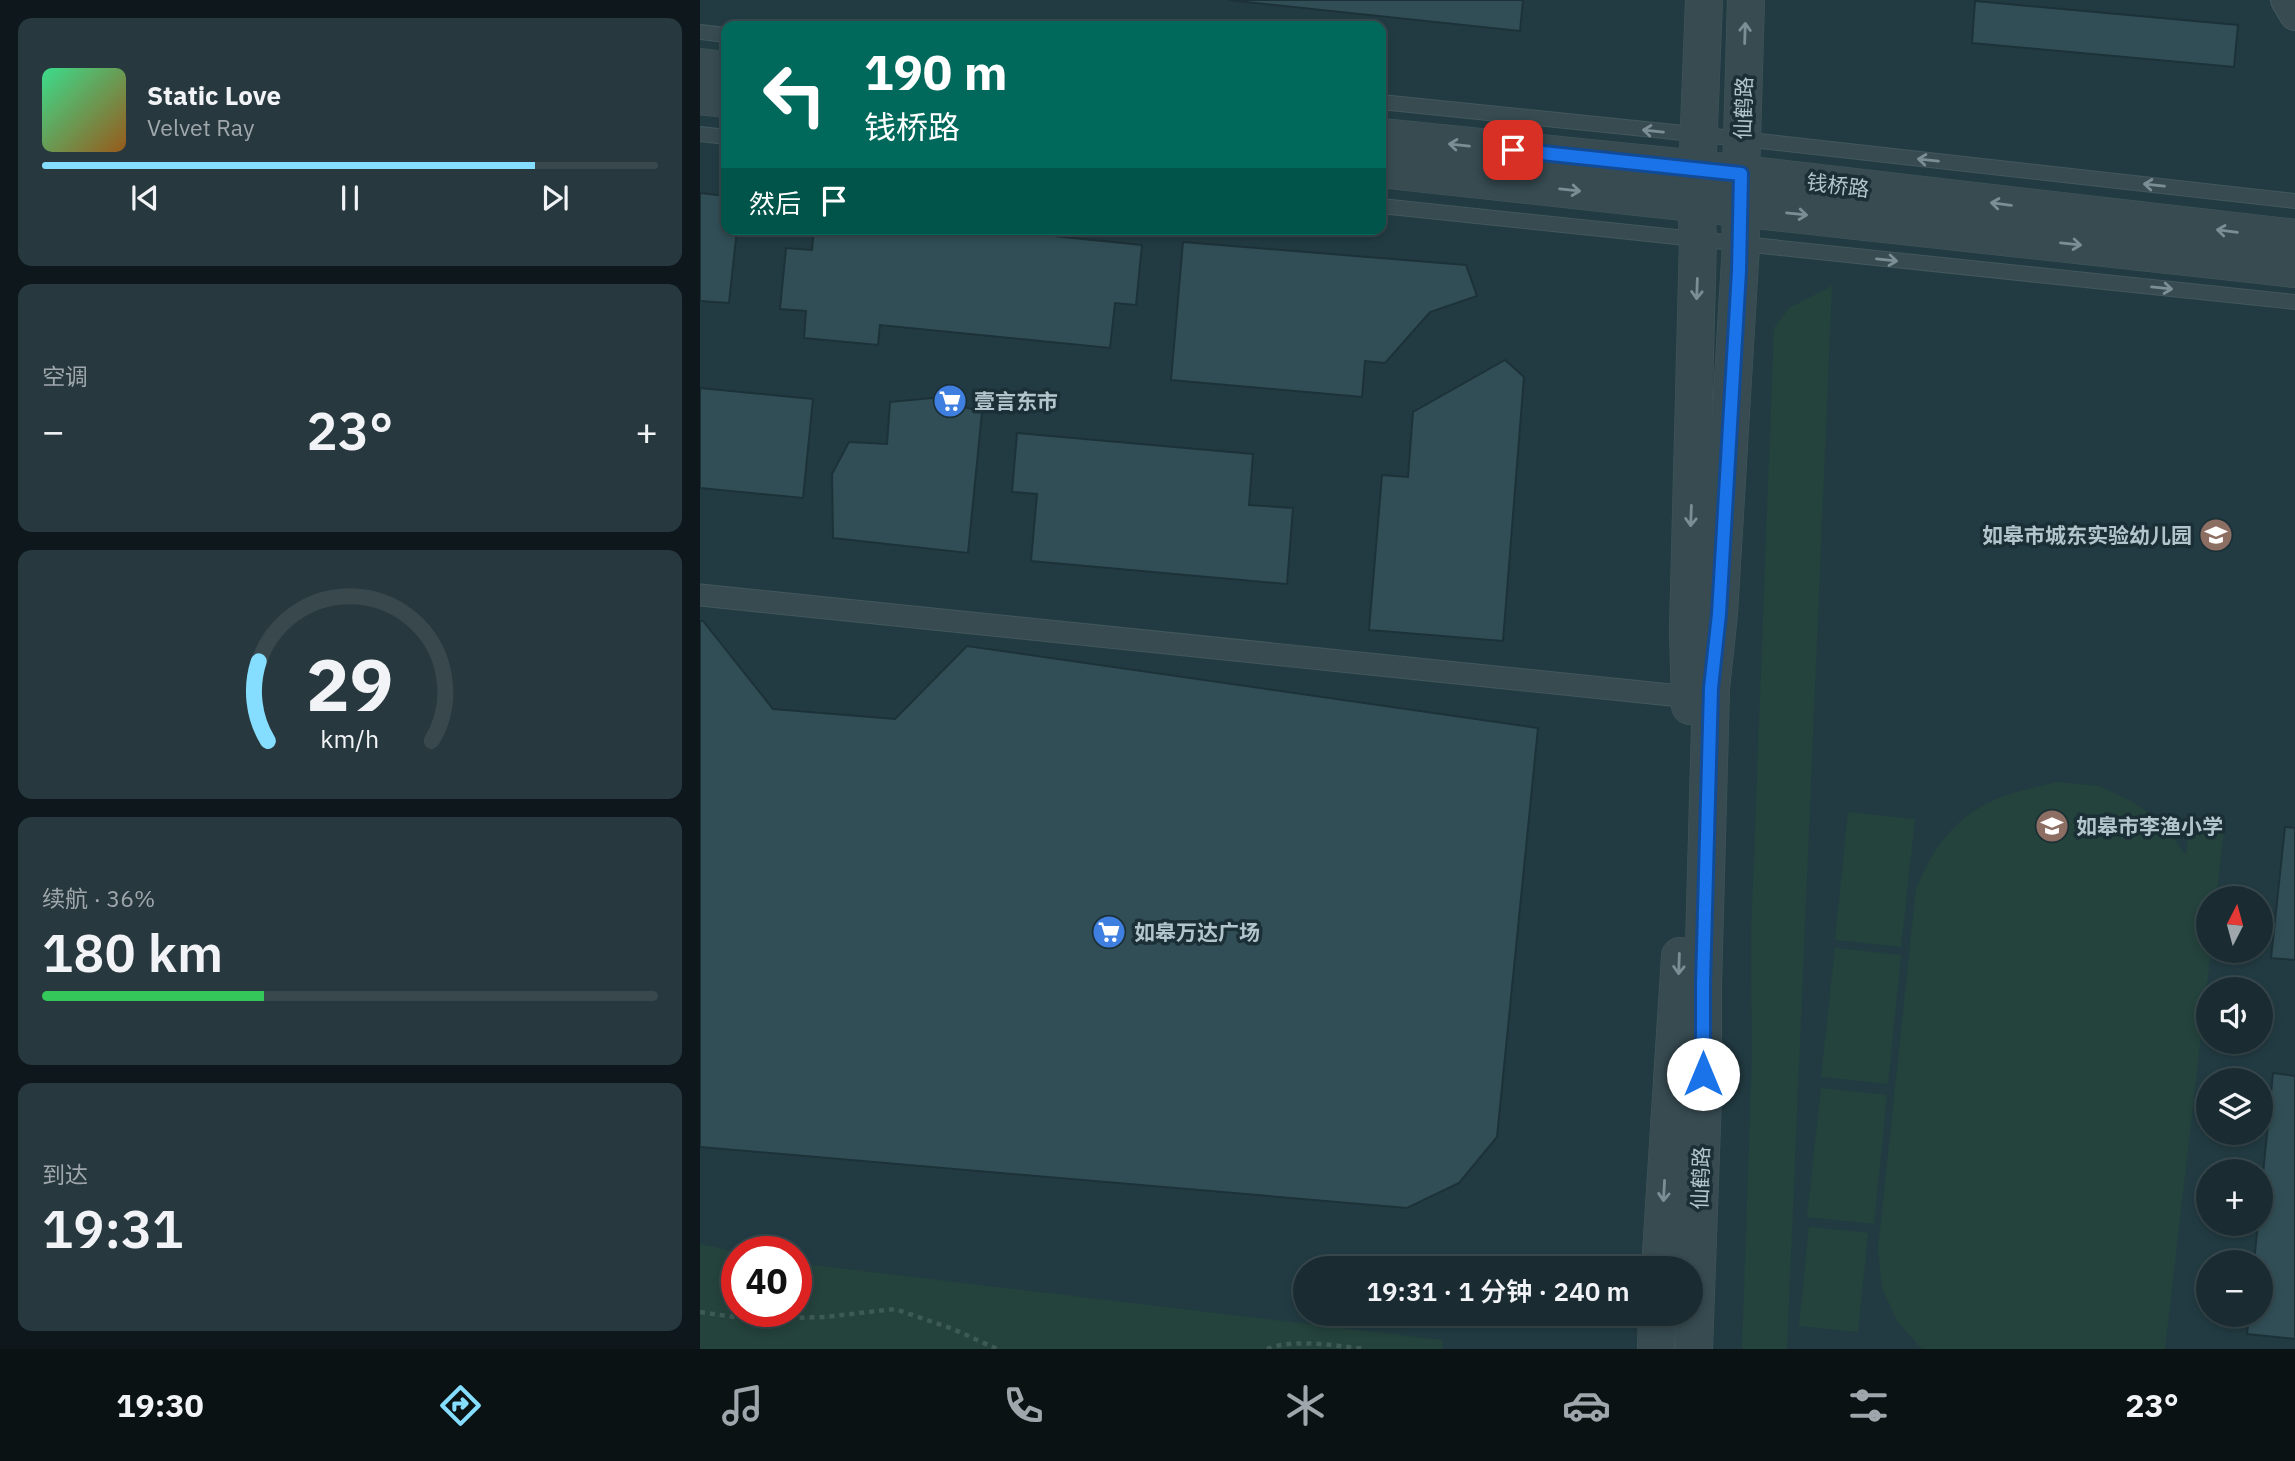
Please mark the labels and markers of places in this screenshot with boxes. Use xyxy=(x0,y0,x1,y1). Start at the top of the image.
pin xyxy=(1483,120,1543,180)
supermarket icon: 壹言东市 xyxy=(931,382,969,420)
place label: 壹言东市 xyxy=(974,387,1058,415)
school or university icon: 如皋市城东实验幼儿园 xyxy=(2197,516,2235,554)
place label: 如皋市城东实验幼儿园 xyxy=(1982,521,2192,549)
school or university icon: 如皋市李渔小学 xyxy=(2033,807,2071,845)
place label: 如皋市李渔小学 xyxy=(2076,812,2223,840)
supermarket icon: 如皋万达广场 xyxy=(1090,913,1128,951)
place label: 如皋万达广场 xyxy=(1134,918,1260,946)

